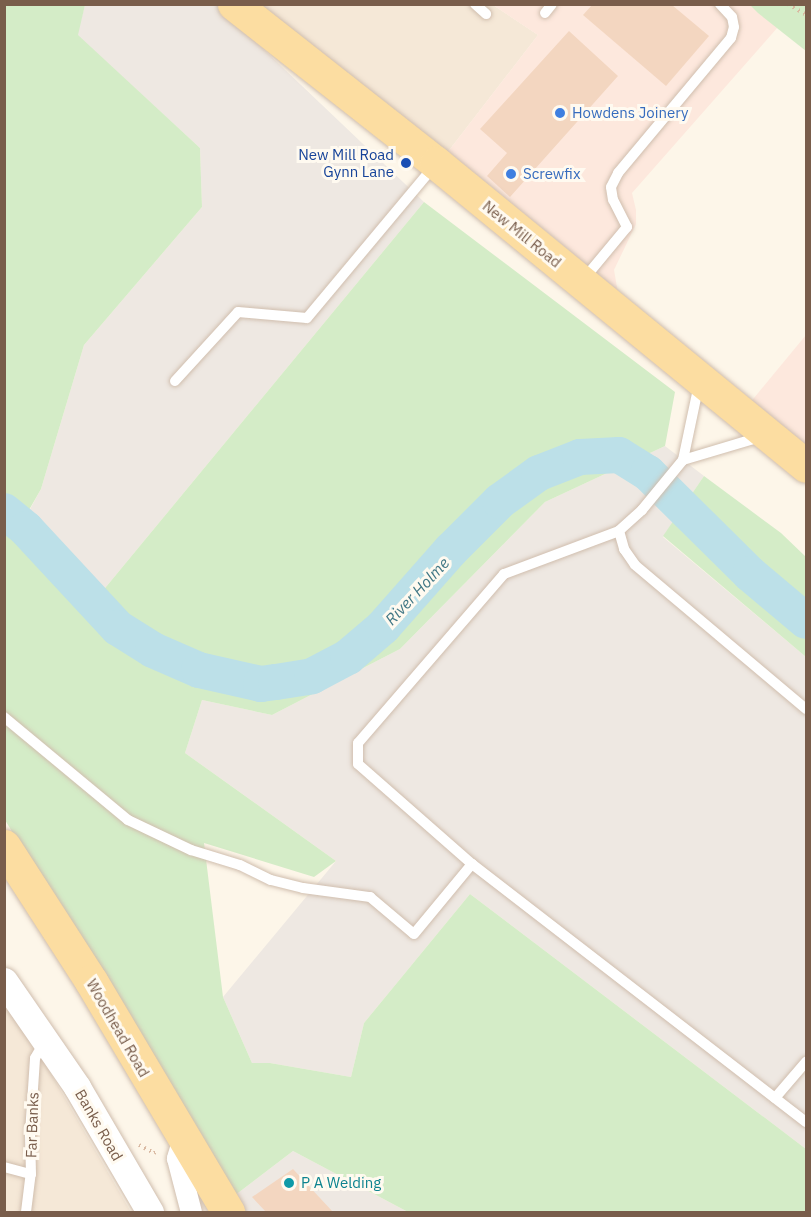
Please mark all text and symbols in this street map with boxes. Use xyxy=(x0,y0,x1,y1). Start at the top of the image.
place label: Howdens Joinery xyxy=(572,104,688,122)
marker: Howdens Joinery xyxy=(553,106,567,120)
place label: New Mill Road Gynn Lane xyxy=(298,145,394,180)
marker: New Mill Road Gynn Lane xyxy=(399,156,413,170)
place label: Screwfix xyxy=(523,165,580,183)
marker: Screwfix xyxy=(504,167,518,181)
street label: New Mill Road xyxy=(479,197,565,271)
water label: River Holme xyxy=(381,553,453,629)
street label: Woodhead Road xyxy=(83,976,153,1080)
street label: Banks Road xyxy=(71,1086,127,1164)
street label: Far Banks xyxy=(22,1092,42,1158)
place label: P A Welding xyxy=(301,1174,381,1192)
marker: P A Welding xyxy=(282,1176,296,1190)

